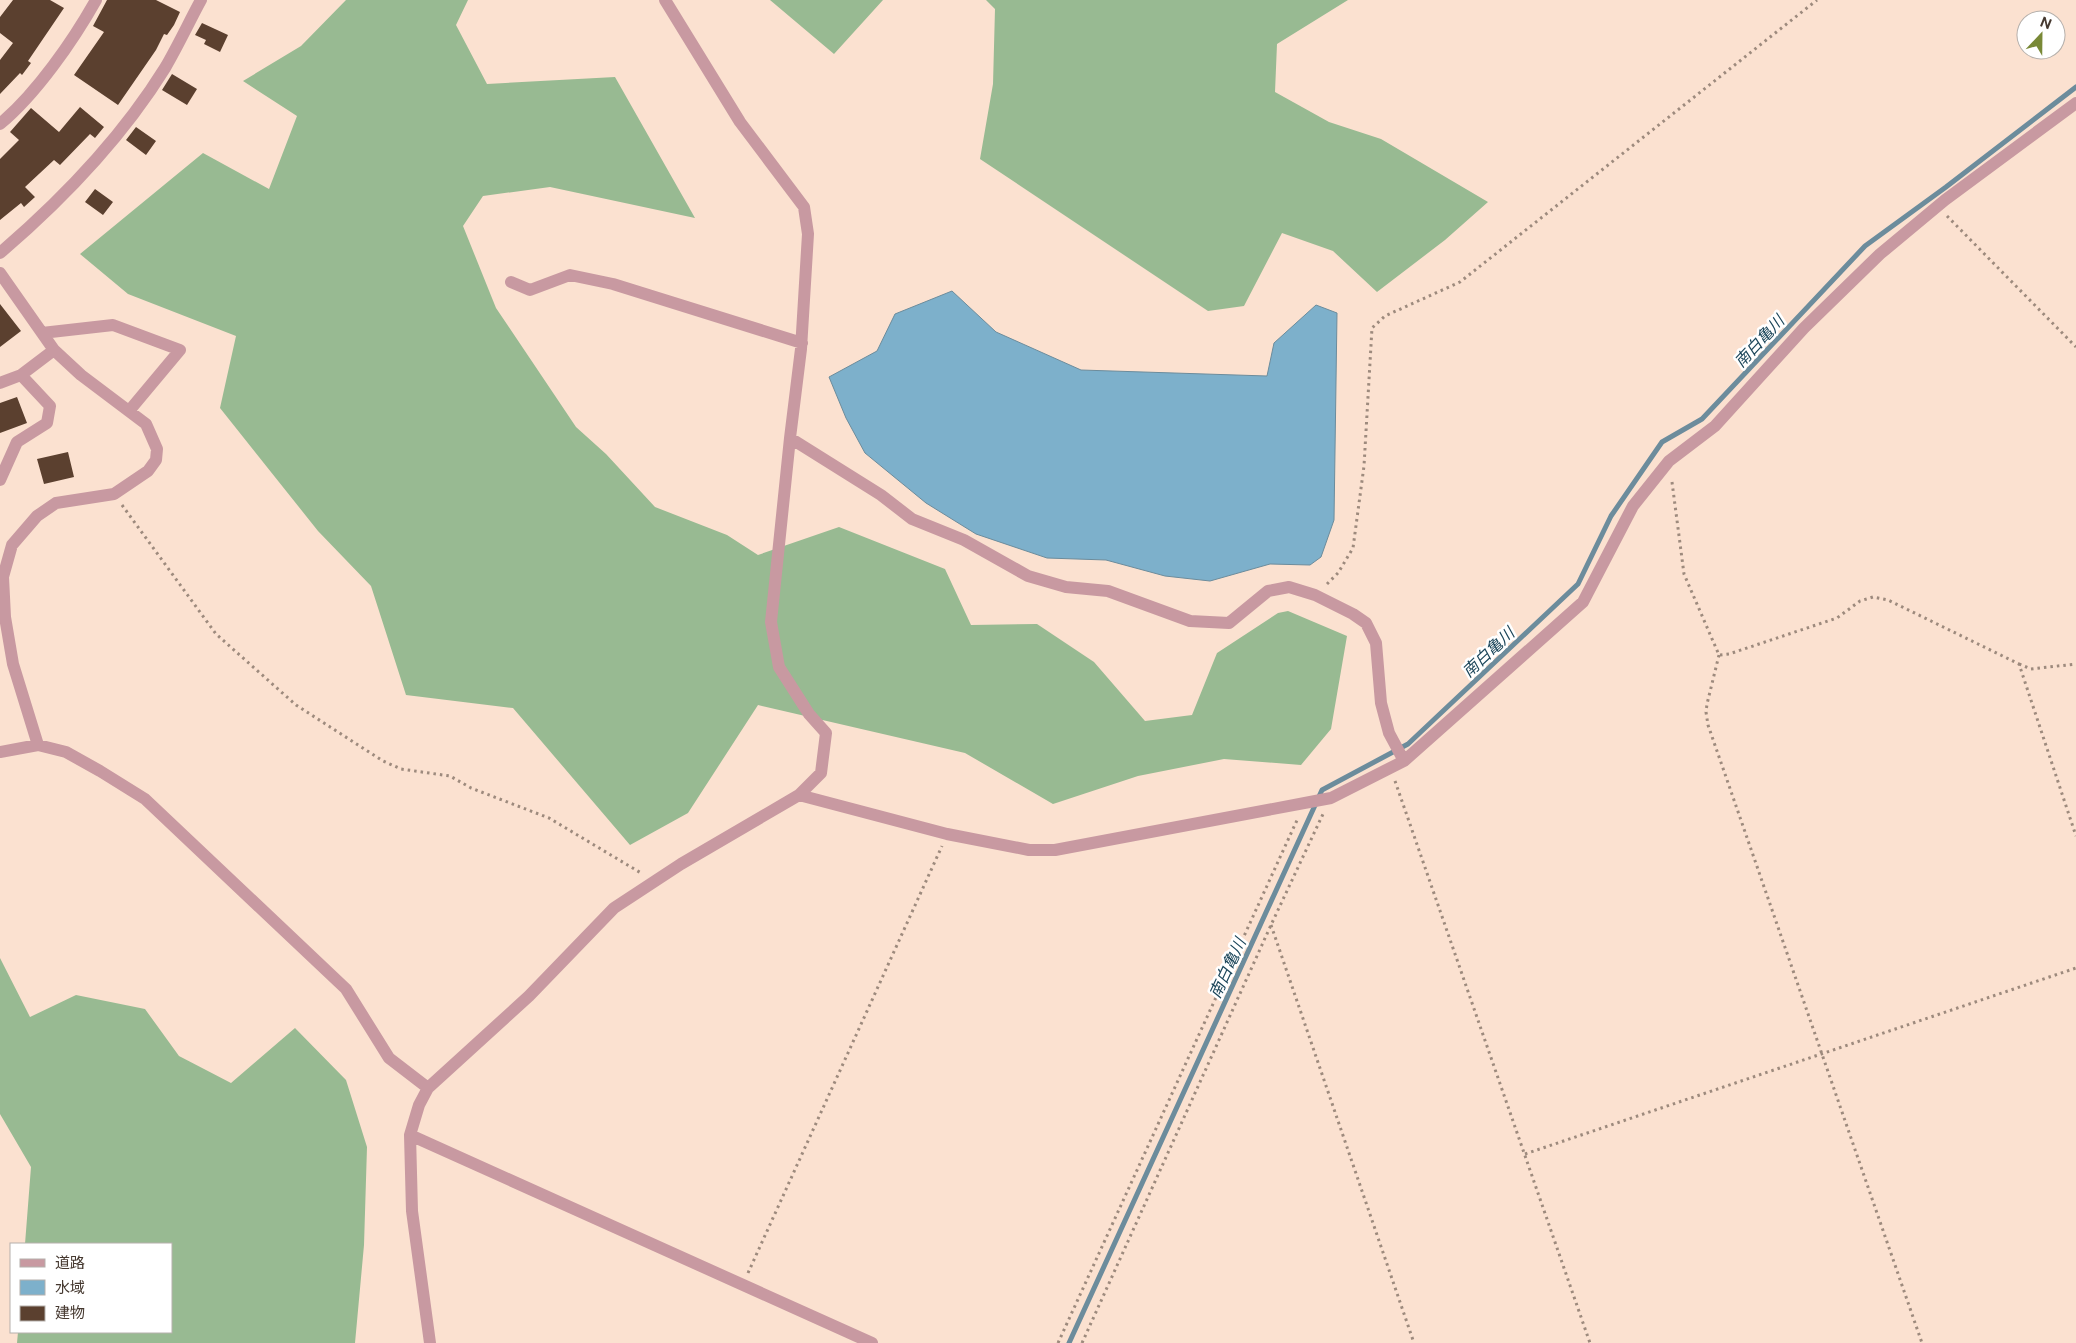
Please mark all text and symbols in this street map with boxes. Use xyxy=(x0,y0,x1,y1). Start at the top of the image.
north arrow xyxy=(2016,10,2066,60)
text: N xyxy=(2038,13,2054,32)
water label: 南白亀川 xyxy=(1731,310,1789,371)
water label: 南白亀川 xyxy=(1458,622,1520,681)
water label: 南白亀川 xyxy=(1205,933,1250,1001)
legend xyxy=(10,1243,172,1333)
text: 道路 xyxy=(55,1254,85,1271)
text: 水域 xyxy=(55,1279,85,1296)
text: 建物 xyxy=(55,1304,85,1321)

